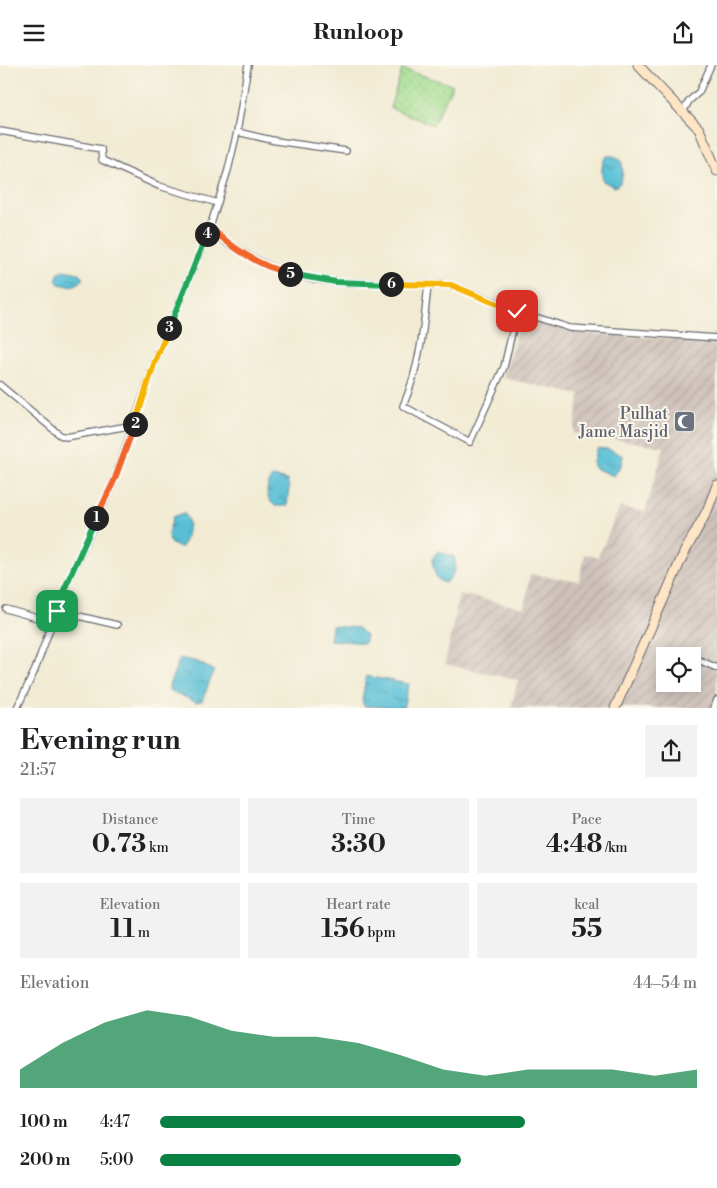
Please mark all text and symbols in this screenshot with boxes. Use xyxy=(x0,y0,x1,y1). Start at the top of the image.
icon: menu xyxy=(20,19,48,47)
text: Runloop xyxy=(313,19,404,46)
icon: share xyxy=(669,19,697,47)
pin: 4 xyxy=(194,221,220,247)
text: 4 xyxy=(203,225,212,243)
pin: 5 xyxy=(278,261,302,287)
text: 5 xyxy=(286,265,295,283)
pin: 6 xyxy=(378,271,404,297)
text: 6 xyxy=(387,275,396,293)
pin xyxy=(496,290,538,332)
icon: check xyxy=(503,297,531,325)
pin: 3 xyxy=(156,315,182,341)
text: 3 xyxy=(165,319,174,337)
place label: Pulhat Jame Masjid xyxy=(578,404,668,442)
mosque icon: Pulhat Jame Masjid xyxy=(672,410,696,434)
pin: 2 xyxy=(122,411,148,437)
text: 2 xyxy=(131,415,140,433)
pin: 1 xyxy=(84,505,108,531)
text: 1 xyxy=(93,509,100,527)
pin xyxy=(36,590,78,632)
icon: arrive xyxy=(43,597,71,625)
map controls xyxy=(656,647,701,692)
button: locate xyxy=(656,647,701,692)
text: Evening run xyxy=(20,723,181,758)
button: share xyxy=(645,725,697,777)
text: 21:57 xyxy=(20,760,56,780)
text: Distance xyxy=(102,811,158,829)
text: Time xyxy=(342,811,375,829)
text: Pace xyxy=(572,811,602,829)
text: 0.73 xyxy=(92,829,146,860)
text: 3:30 xyxy=(331,829,386,860)
text: 4:48 xyxy=(546,829,602,860)
text: km xyxy=(146,839,169,857)
text: /km xyxy=(602,839,628,857)
text: Elevation xyxy=(100,896,160,914)
text: Heart rate xyxy=(326,896,391,914)
text: kcal xyxy=(574,896,600,914)
text: 11 xyxy=(110,914,135,945)
text: 156 xyxy=(321,914,365,945)
text: 55 xyxy=(571,914,602,945)
text: m xyxy=(135,924,150,942)
text: bpm xyxy=(365,924,396,942)
text: Elevation xyxy=(20,973,89,993)
text: 44–54 m xyxy=(633,973,697,993)
text: 100 m xyxy=(20,1112,68,1132)
text: 4:47 xyxy=(100,1112,130,1132)
text: 200 m xyxy=(20,1150,70,1170)
text: 5:00 xyxy=(100,1150,134,1170)

